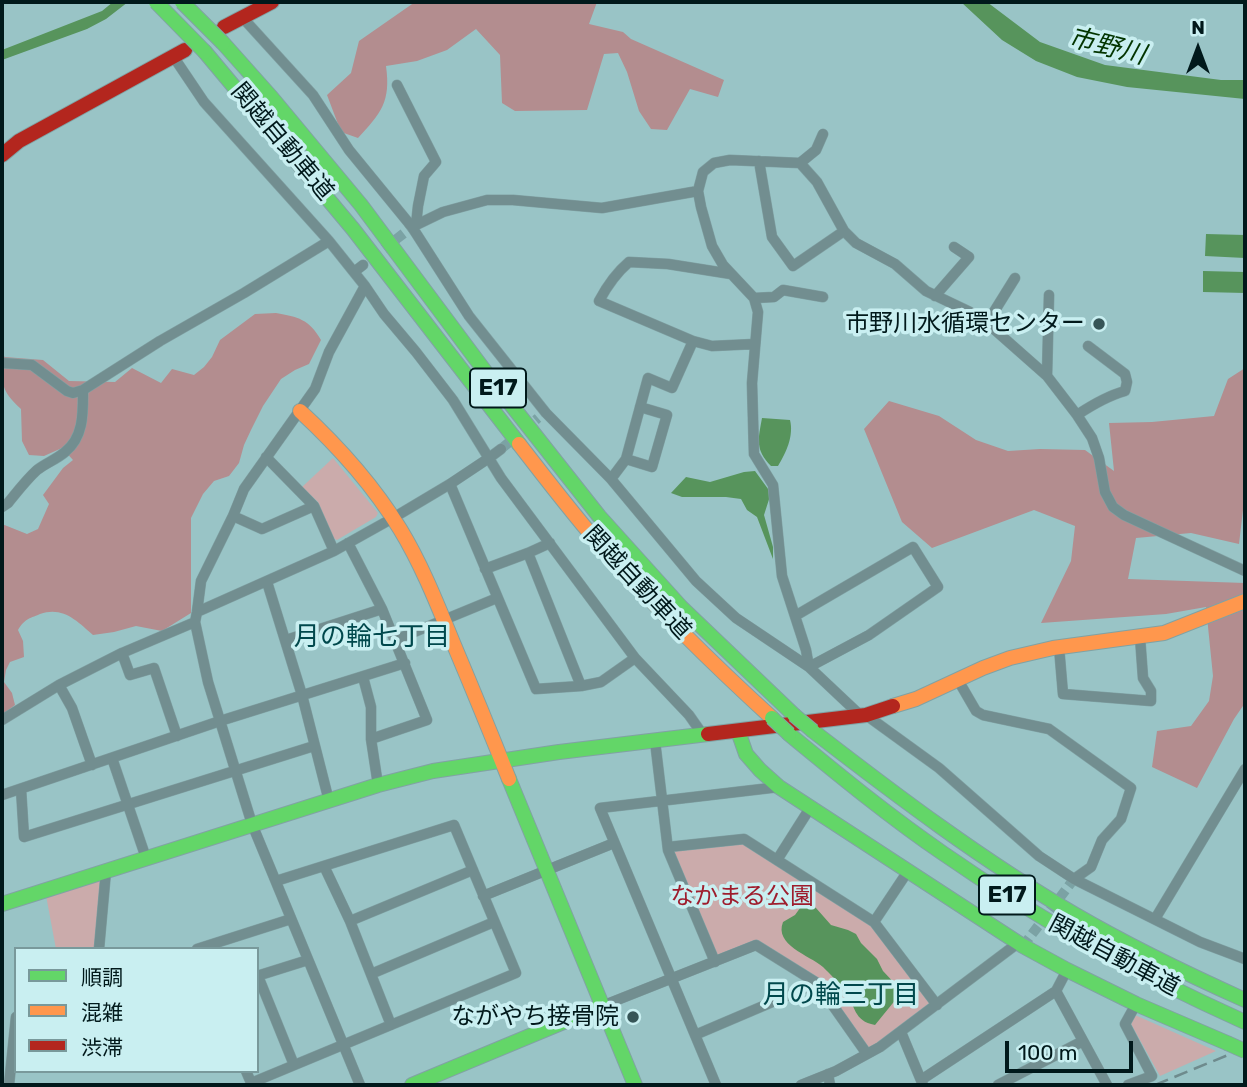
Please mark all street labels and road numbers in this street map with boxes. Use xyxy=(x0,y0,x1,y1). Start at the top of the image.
street label: 関越自動車道 xyxy=(225,78,339,206)
road number: E17 xyxy=(470,368,526,408)
street label: 関越自動車道 xyxy=(577,521,697,645)
road number: E17 xyxy=(979,876,1035,914)
street label: 関越自動車道 xyxy=(1044,909,1184,1003)

